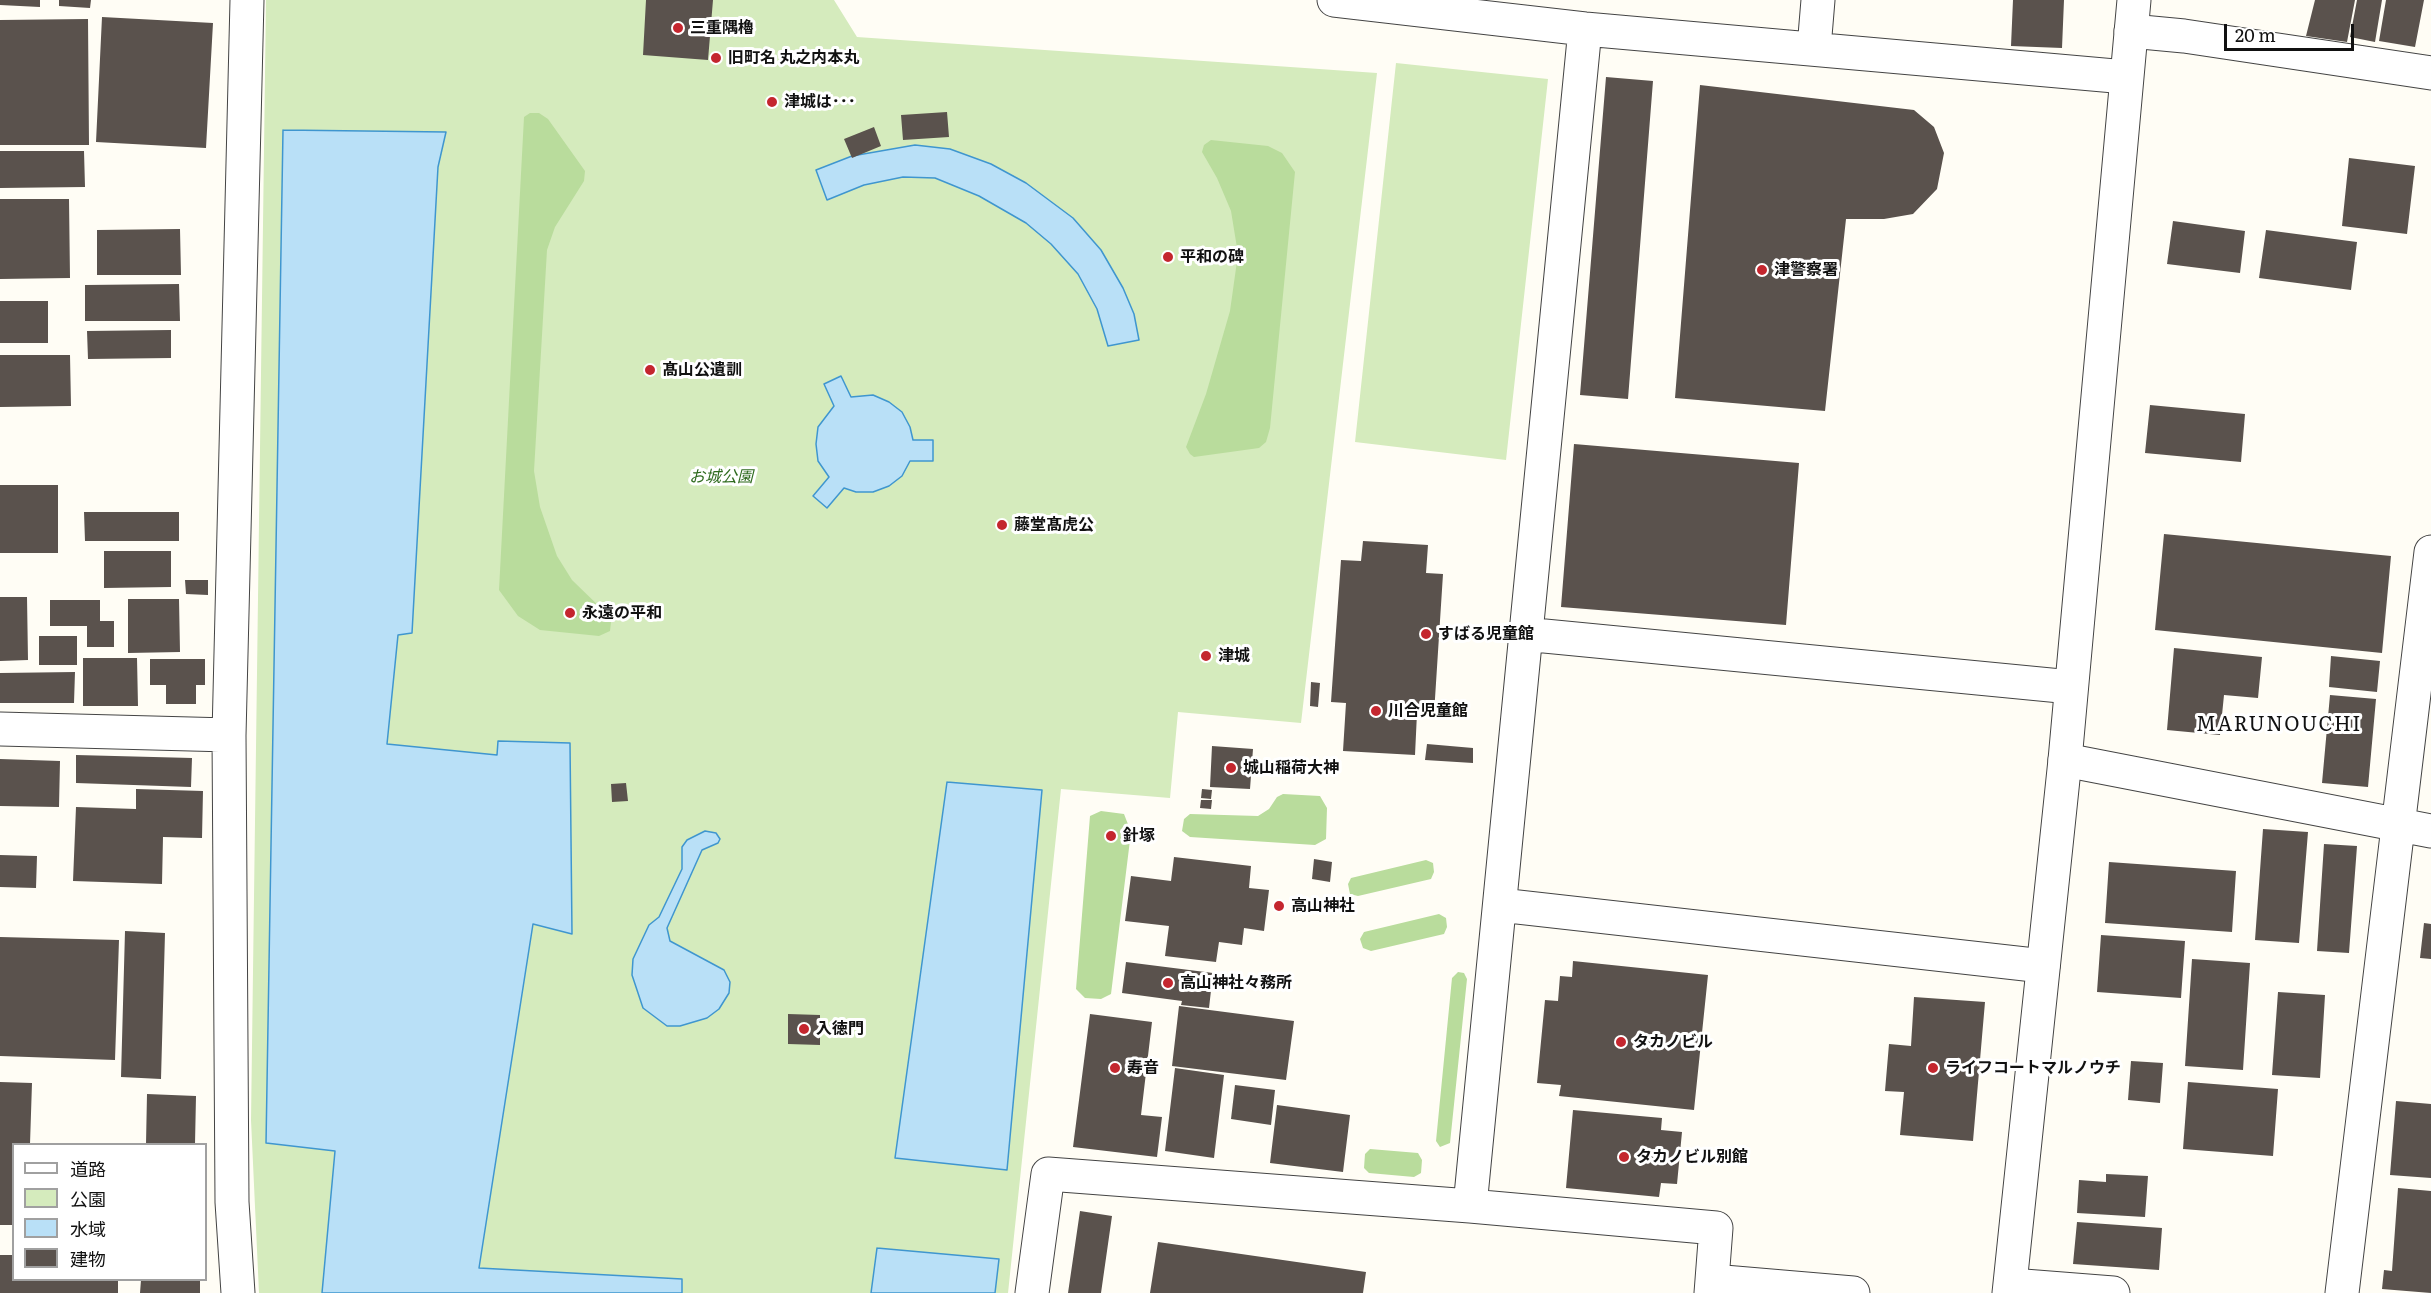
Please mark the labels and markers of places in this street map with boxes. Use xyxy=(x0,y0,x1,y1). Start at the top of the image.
place label: 三重隅櫓 xyxy=(690,18,754,38)
marker: 三重隅櫓 xyxy=(671,21,685,35)
place label: 旧町名 丸之内本丸 xyxy=(728,48,859,68)
marker: 旧町名 丸之内本丸 xyxy=(709,51,723,65)
place label: 津城は･･･ xyxy=(784,92,856,112)
marker: 津城は･･･ xyxy=(765,95,779,109)
place label: 平和の碑 xyxy=(1180,247,1244,267)
marker: 平和の碑 xyxy=(1161,250,1175,264)
place label: 津警察署 xyxy=(1774,260,1838,280)
marker: 津警察署 xyxy=(1755,263,1769,277)
place label: 髙山公遺訓 xyxy=(662,360,742,380)
marker: 髙山公遺訓 xyxy=(643,363,657,377)
place label: 藤堂髙虎公 xyxy=(1014,515,1094,535)
marker: 藤堂髙虎公 xyxy=(995,518,1009,532)
place label: 永遠の平和 xyxy=(582,603,662,623)
marker: 永遠の平和 xyxy=(563,606,577,620)
place label: すばる児童館 xyxy=(1438,624,1534,644)
marker: すばる児童館 xyxy=(1419,627,1433,641)
place label: 津城 xyxy=(1218,646,1250,666)
marker: 津城 xyxy=(1199,649,1213,663)
place label: 川合児童館 xyxy=(1388,701,1468,721)
marker: 川合児童館 xyxy=(1369,704,1383,718)
place label: 城山稲荷大神 xyxy=(1243,758,1339,778)
marker: 城山稲荷大神 xyxy=(1224,761,1238,775)
place label: 針塚 xyxy=(1123,826,1155,846)
marker: 針塚 xyxy=(1104,829,1118,843)
place label: 高山神社 xyxy=(1291,896,1355,916)
marker: 高山神社 xyxy=(1272,899,1286,913)
place label: 高山神社々務所 xyxy=(1180,973,1292,993)
marker: 高山神社々務所 xyxy=(1161,976,1175,990)
place label: 入徳門 xyxy=(816,1019,864,1039)
marker: 入徳門 xyxy=(797,1022,811,1036)
place label: タカノビル xyxy=(1633,1032,1713,1052)
marker: タカノビル xyxy=(1614,1035,1628,1049)
place label: 寿音 xyxy=(1127,1058,1159,1078)
place label: ライフコートマルノウチ xyxy=(1945,1058,2121,1078)
marker: 寿音 xyxy=(1108,1061,1122,1075)
marker: ライフコートマルノウチ xyxy=(1926,1061,1940,1075)
place label: タカノビル別館 xyxy=(1636,1147,1748,1167)
marker: タカノビル別館 xyxy=(1617,1150,1631,1164)

